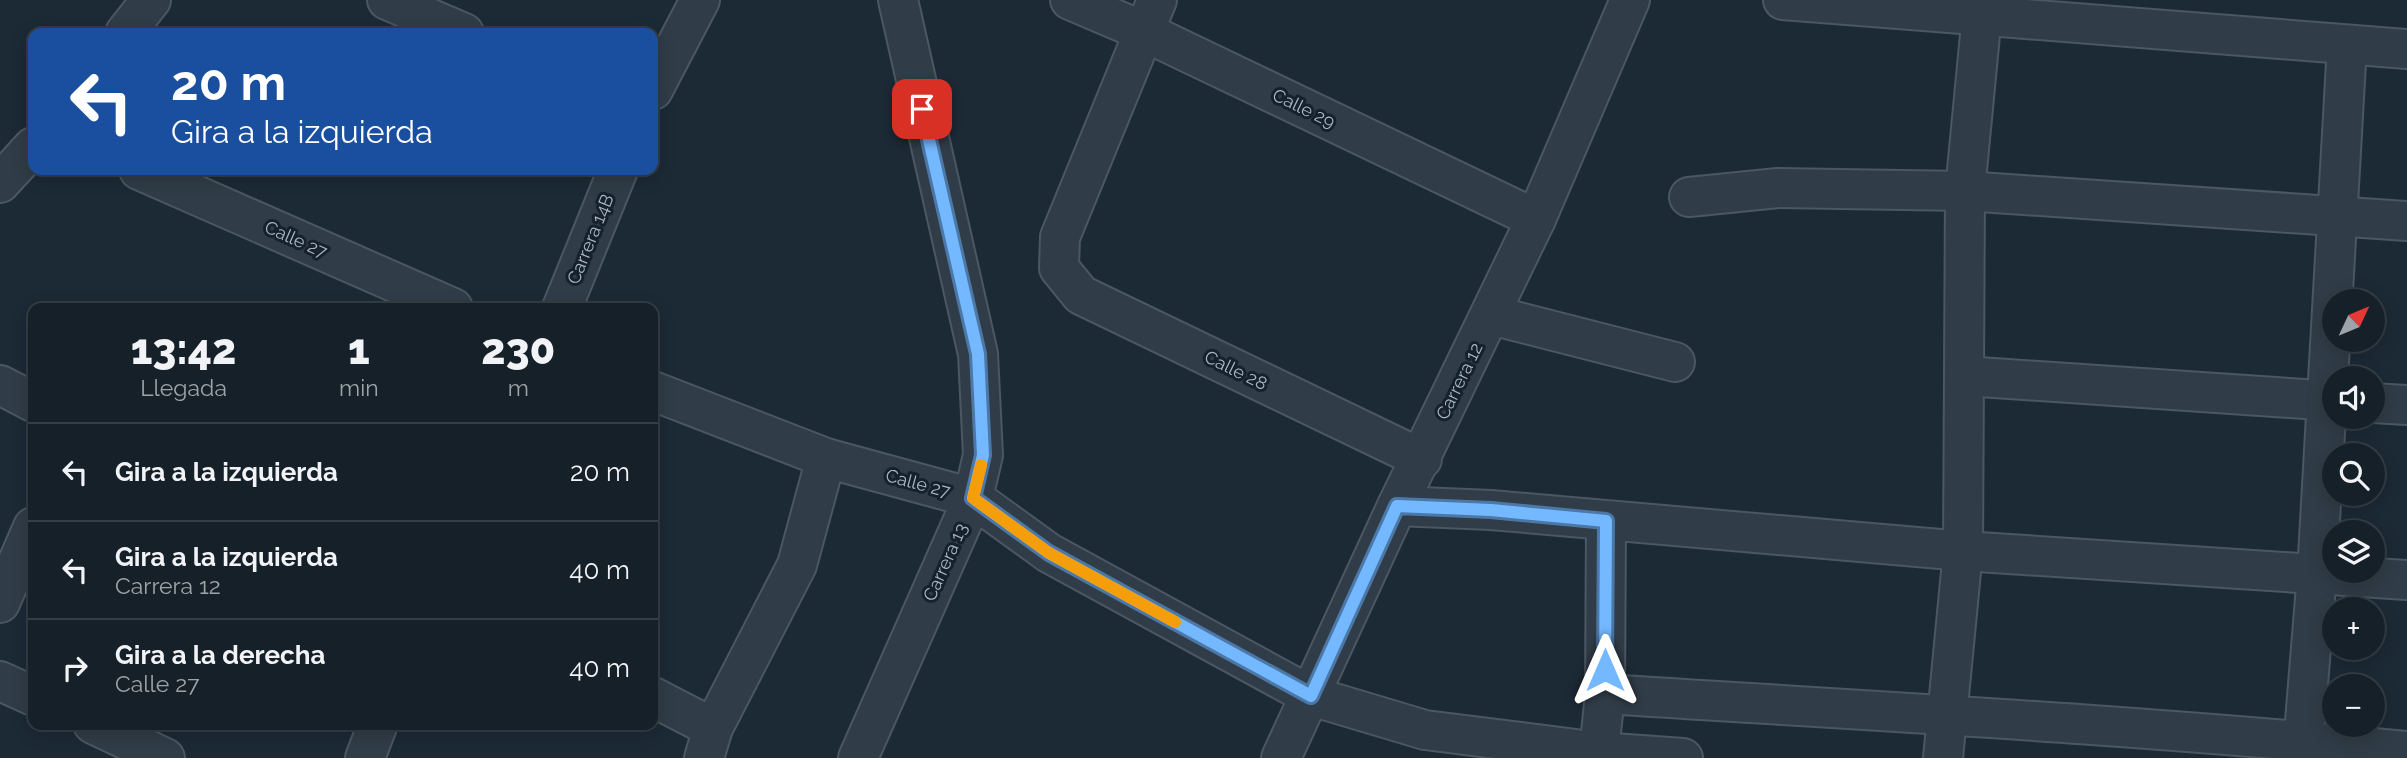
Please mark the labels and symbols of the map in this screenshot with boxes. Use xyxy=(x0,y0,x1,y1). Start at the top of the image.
pin xyxy=(892,79,952,139)
street label: Calle 29 xyxy=(1269,84,1339,132)
street label: Carrera 14B xyxy=(562,191,618,287)
street label: Calle 27 xyxy=(262,216,331,262)
north arrow xyxy=(2322,289,2385,352)
street label: Carrera 12 xyxy=(1431,339,1487,423)
street label: Calle 28 xyxy=(1201,346,1271,394)
street label: Calle 27 xyxy=(883,464,953,502)
street label: Carrera 13 xyxy=(919,520,971,604)
position arrow xyxy=(1568,633,1642,707)

